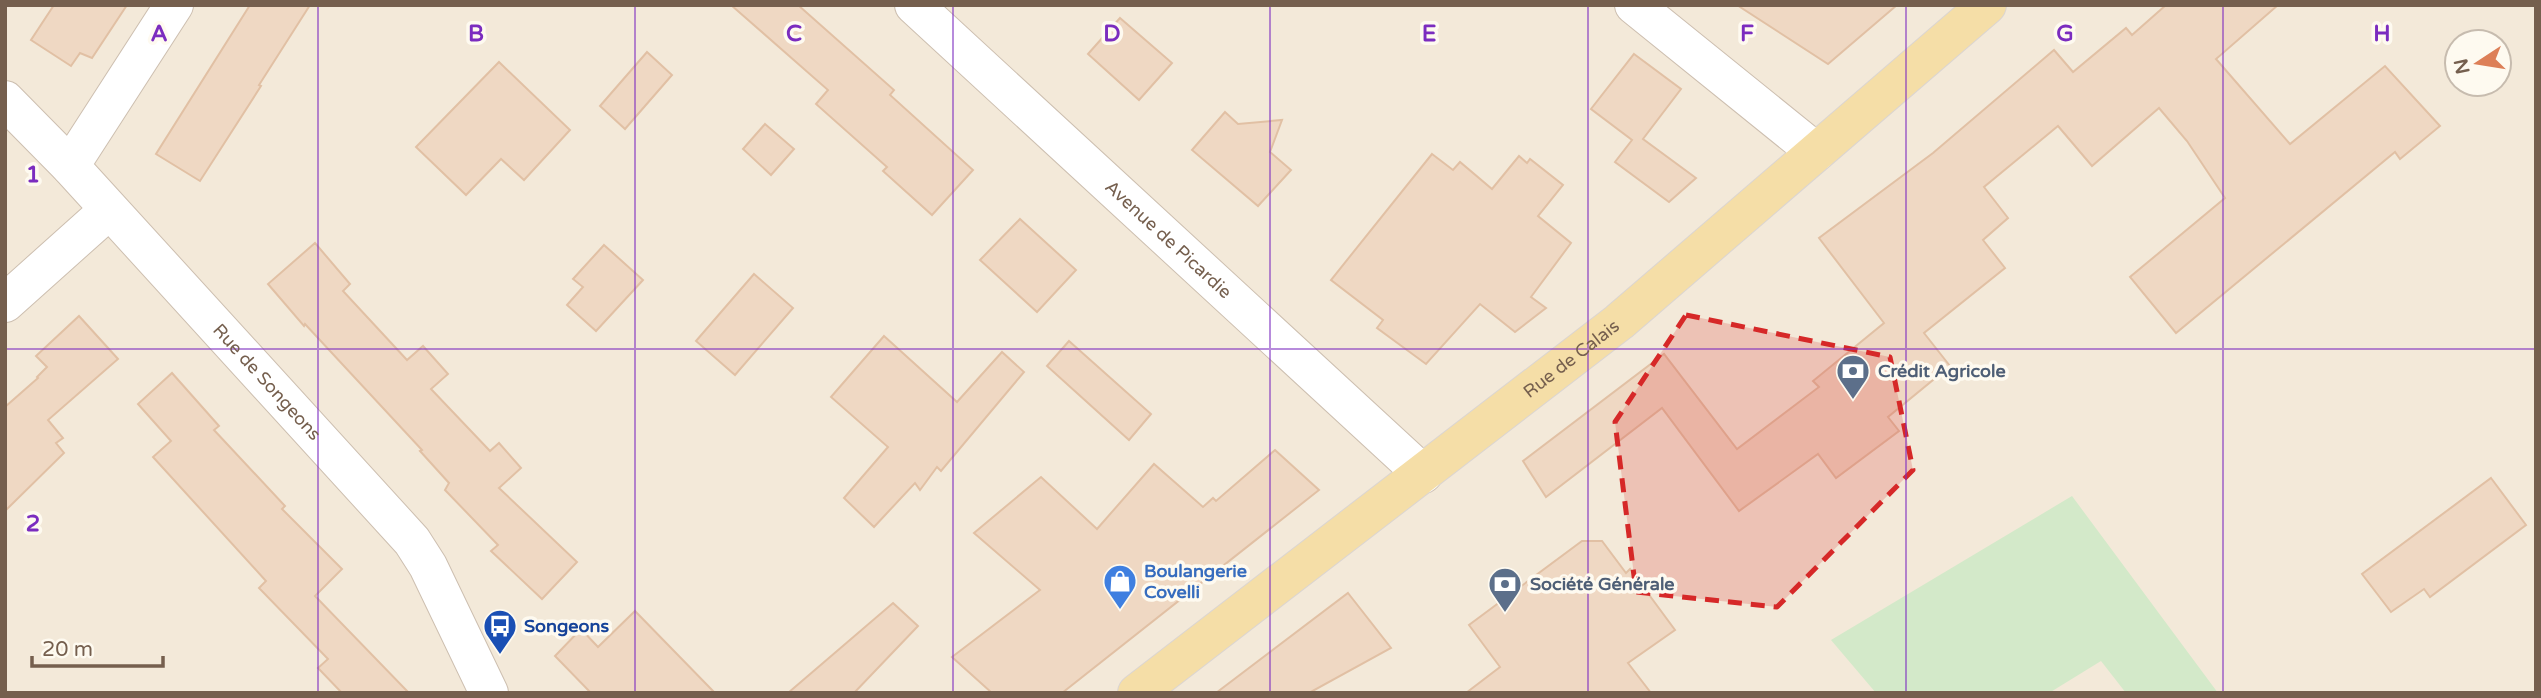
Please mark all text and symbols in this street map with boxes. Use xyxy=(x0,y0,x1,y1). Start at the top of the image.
text: A xyxy=(150,20,168,48)
text: B xyxy=(468,20,484,48)
text: C xyxy=(786,20,802,48)
text: D xyxy=(1103,20,1121,48)
text: E xyxy=(1422,20,1436,48)
text: F xyxy=(1740,20,1754,48)
text: G xyxy=(2056,20,2074,48)
text: H xyxy=(2373,20,2391,48)
north arrow xyxy=(2443,28,2513,98)
text: N xyxy=(2450,57,2475,76)
text: 1 xyxy=(26,161,40,189)
street label: Avenue de Picardie xyxy=(1101,176,1236,303)
street label: Rue de Calais xyxy=(1519,315,1624,403)
street label: Rue de Songeons xyxy=(208,319,326,445)
bank icon: Crédit Agricole xyxy=(1834,352,1872,401)
place label: Crédit Agricole xyxy=(1878,360,2006,382)
text: 2 xyxy=(26,510,40,538)
place label: Boulangerie Covelli xyxy=(1144,560,1247,603)
shop icon: Boulangerie Covelli xyxy=(1101,562,1139,611)
bank icon: Société Générale xyxy=(1486,565,1524,614)
place label: Société Générale xyxy=(1530,573,1675,595)
bus stop icon: Songeons xyxy=(481,607,519,656)
place label: Songeons xyxy=(524,615,609,637)
scale bar xyxy=(32,624,163,668)
text: 20 m xyxy=(42,637,93,662)

